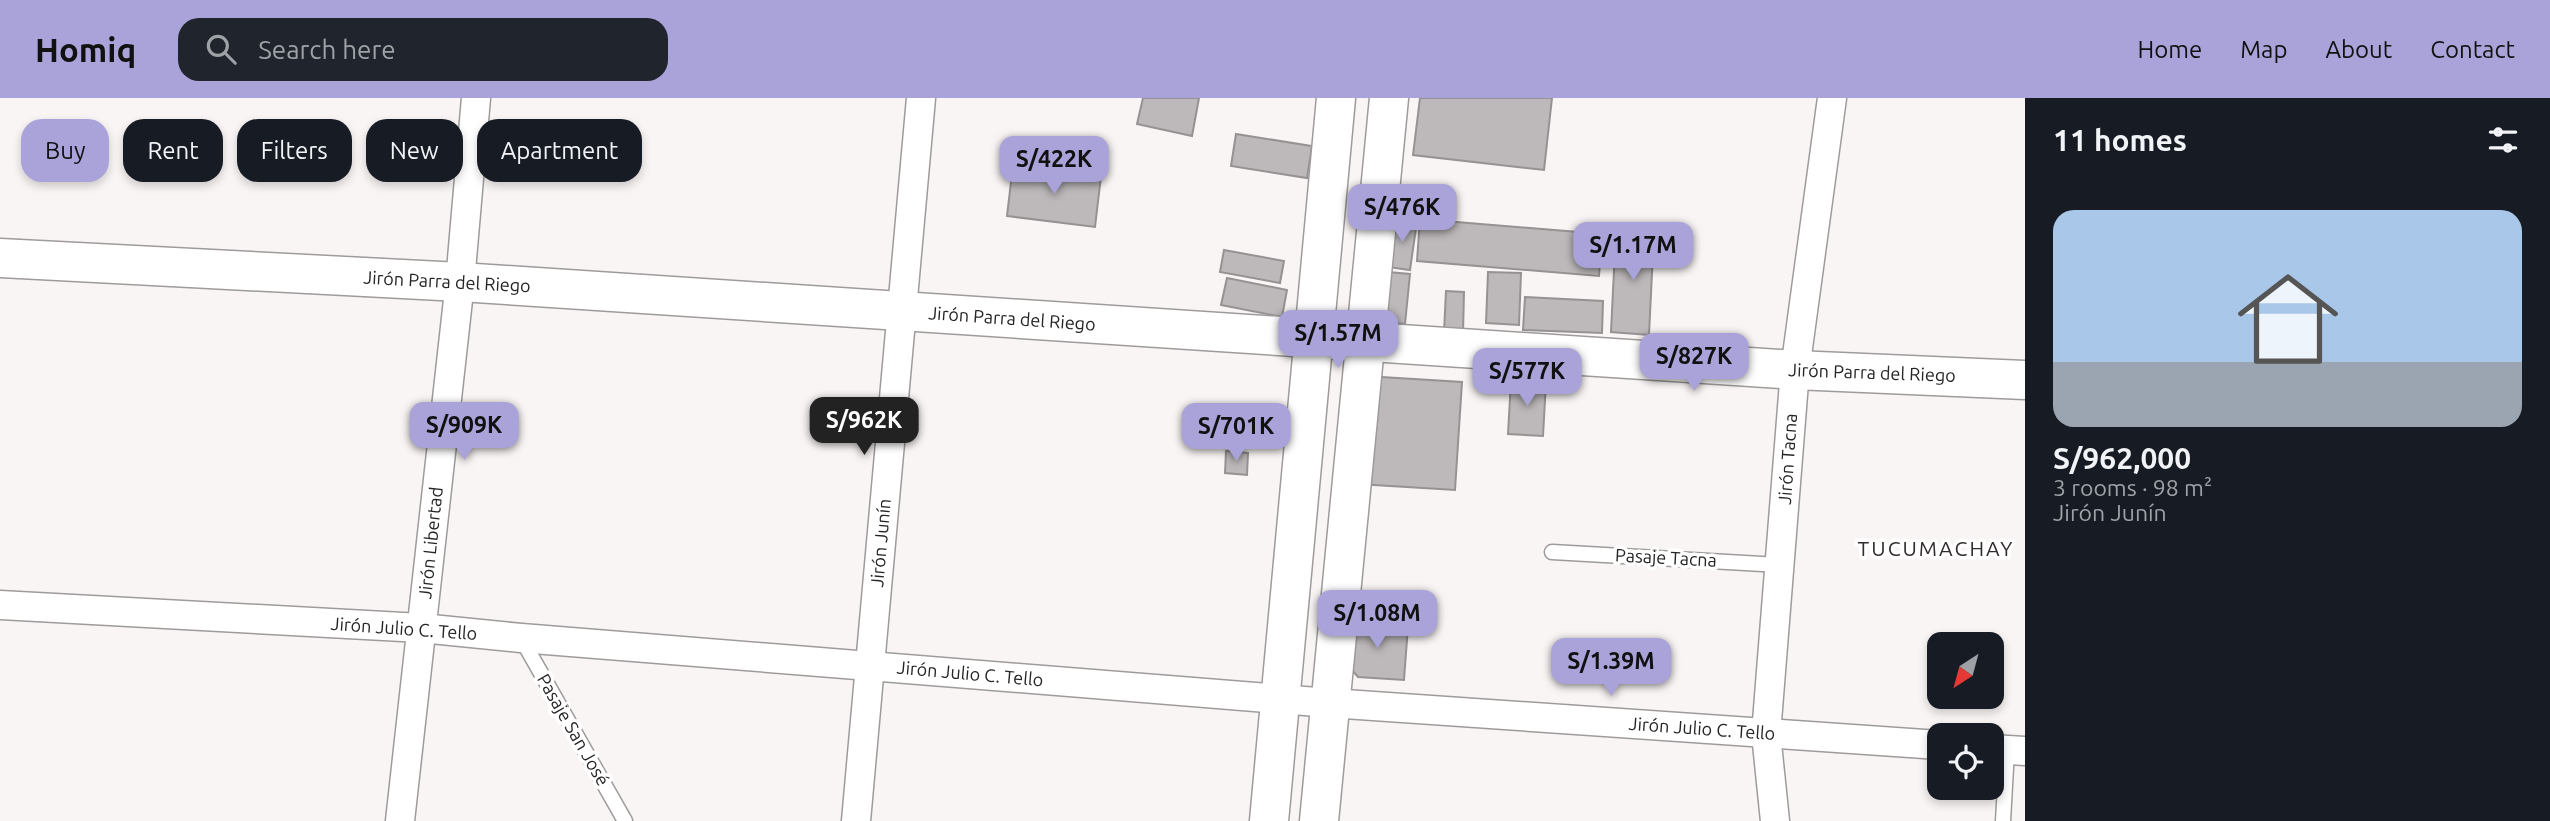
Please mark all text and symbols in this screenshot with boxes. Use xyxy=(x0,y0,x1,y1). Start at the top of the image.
search box xyxy=(178,18,668,81)
icon: search xyxy=(202,30,240,68)
text: Homiq xyxy=(35,31,136,68)
text: Search here xyxy=(258,35,396,64)
text: Home xyxy=(2137,36,2202,63)
text: Map xyxy=(2240,36,2287,63)
text: About xyxy=(2325,36,2392,63)
text: Contact xyxy=(2430,36,2515,63)
chip: Buy xyxy=(21,119,109,182)
chip: Rent xyxy=(123,119,223,182)
chip: Filters xyxy=(237,119,352,182)
chip: New xyxy=(366,119,463,182)
chip: Apartment xyxy=(477,119,642,182)
icon: filters xyxy=(2484,121,2522,159)
text: 11 homes xyxy=(2053,123,2187,157)
pin: S/422K xyxy=(997,136,1111,196)
text: S/422K xyxy=(1016,146,1092,171)
pin: S/476K xyxy=(1345,184,1459,244)
text: S/476K xyxy=(1364,194,1440,219)
pin: S/1.17M xyxy=(1568,222,1698,282)
text: S/1.17M xyxy=(1589,232,1677,257)
icon: home xyxy=(2225,256,2351,382)
street label: Jirón Parra del Riego xyxy=(363,267,531,295)
street label: Jirón Parra del Riego xyxy=(928,302,1096,334)
pin: S/1.57M xyxy=(1273,310,1403,370)
text: S/1.57M xyxy=(1294,320,1382,345)
pin: S/827K xyxy=(1637,334,1751,393)
text: S/827K xyxy=(1656,343,1732,368)
pin: S/577K xyxy=(1470,348,1584,408)
text: S/577K xyxy=(1489,358,1565,383)
street label: Jirón Parra del Riego xyxy=(1788,359,1956,385)
pin: S/962K xyxy=(807,398,921,457)
pin: S/909K xyxy=(407,402,521,462)
pin: S/701K xyxy=(1179,404,1293,463)
text: S/962K xyxy=(826,407,902,432)
text: S/909K xyxy=(426,412,502,437)
text: S/701K xyxy=(1198,413,1274,438)
street label: Jirón Tacna xyxy=(1774,413,1800,505)
text: S/962,000 xyxy=(2053,441,2191,475)
text: 3 rooms · 98 m² xyxy=(2053,475,2212,500)
street label: Jirón Libertad xyxy=(414,486,446,600)
street label: Jirón Junín xyxy=(866,498,894,588)
text: Jirón Junín xyxy=(2053,500,2167,525)
district label: TUCUMACHAY xyxy=(1858,536,2014,560)
street label: Pasaje Tacna xyxy=(1615,544,1717,570)
pin: S/1.08M xyxy=(1312,590,1442,650)
text: S/1.08M xyxy=(1333,600,1421,625)
street label: Jirón Julio C. Tello xyxy=(330,613,478,643)
north arrow xyxy=(1927,632,2004,709)
map controls xyxy=(1927,632,2004,800)
pin: S/1.39M xyxy=(1546,638,1676,698)
text: S/1.39M xyxy=(1567,648,1655,673)
street label: Jirón Julio C. Tello xyxy=(896,657,1044,689)
street label: Pasaje San José xyxy=(534,670,614,789)
street label: Jirón Julio C. Tello xyxy=(1628,713,1776,743)
button: locate xyxy=(1927,723,2004,800)

